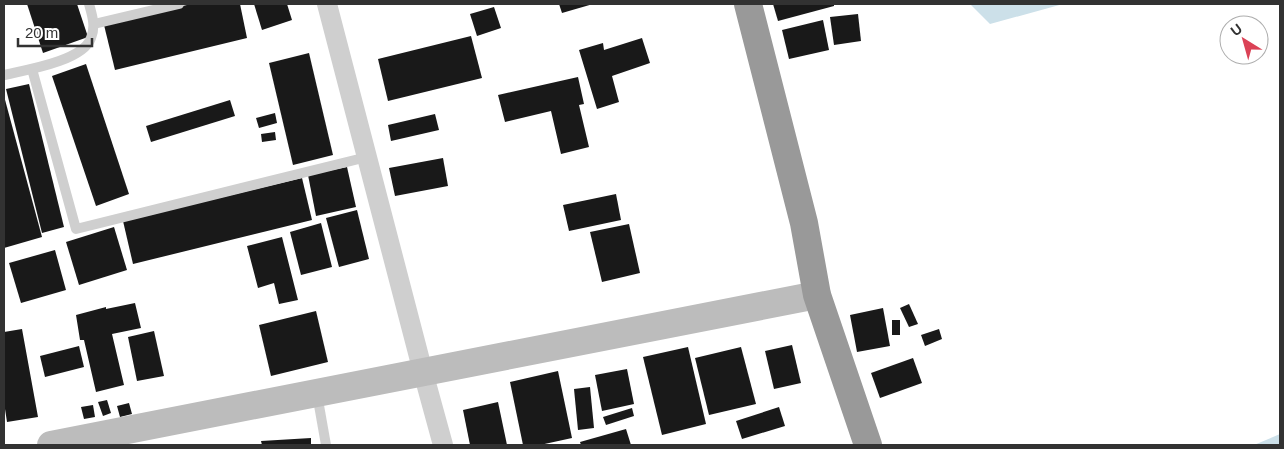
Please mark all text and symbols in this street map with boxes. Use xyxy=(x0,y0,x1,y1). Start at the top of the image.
scale bar xyxy=(18,15,91,47)
north arrow xyxy=(1219,15,1269,65)
text: U xyxy=(1227,20,1245,39)
text: 20 m xyxy=(25,24,58,41)

